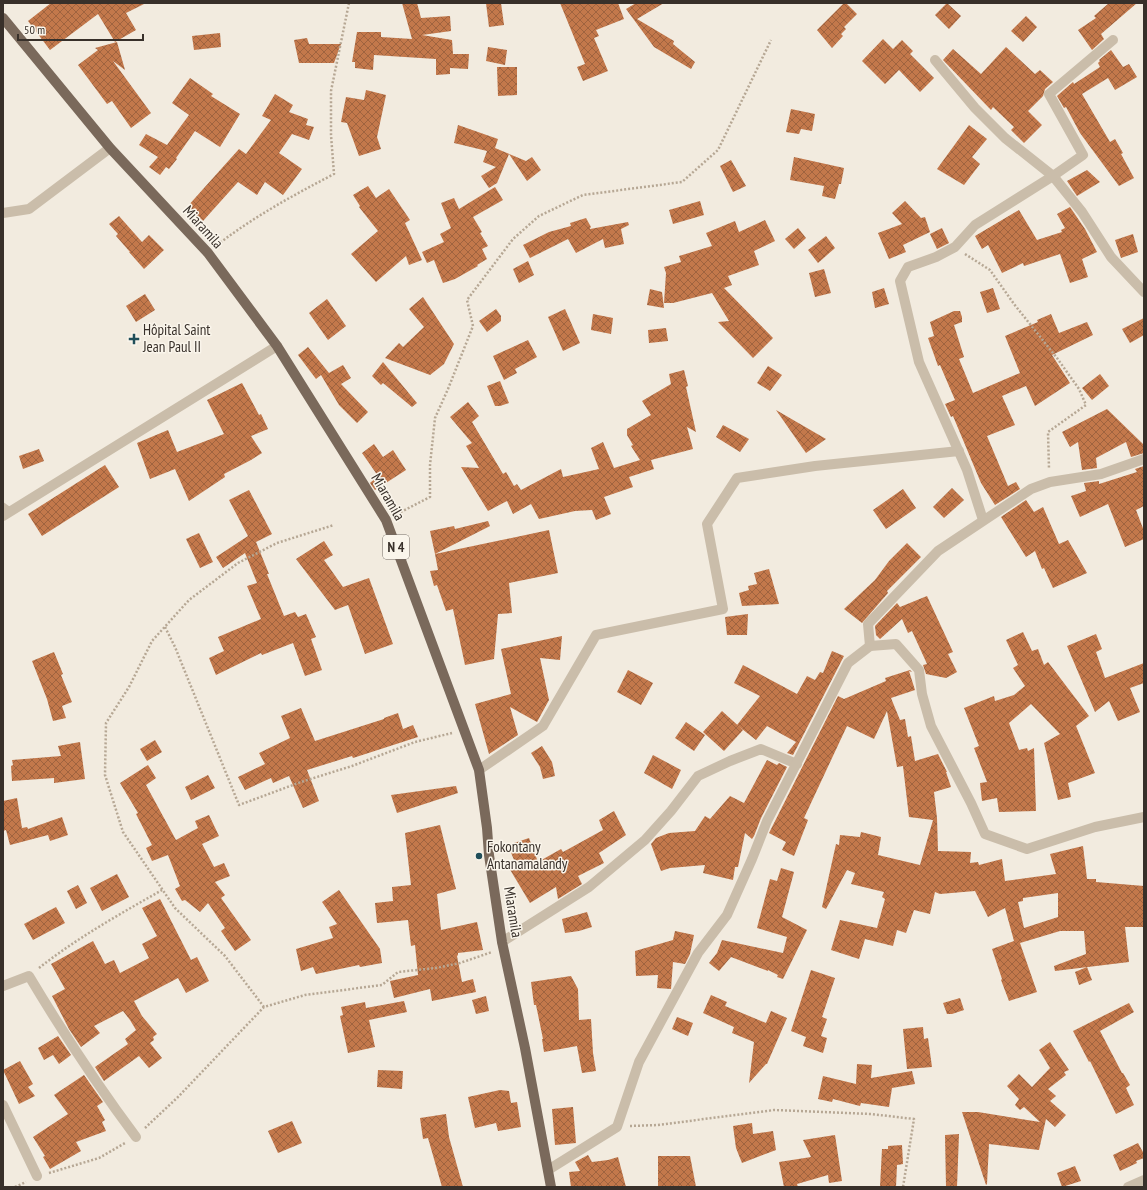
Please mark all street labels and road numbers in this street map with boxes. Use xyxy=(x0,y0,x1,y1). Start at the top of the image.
street label: Miaramila xyxy=(179,201,228,252)
street label: Miaramila xyxy=(367,470,410,524)
road number: N 4 xyxy=(383,535,409,559)
street label: Miaramila xyxy=(500,885,527,939)

